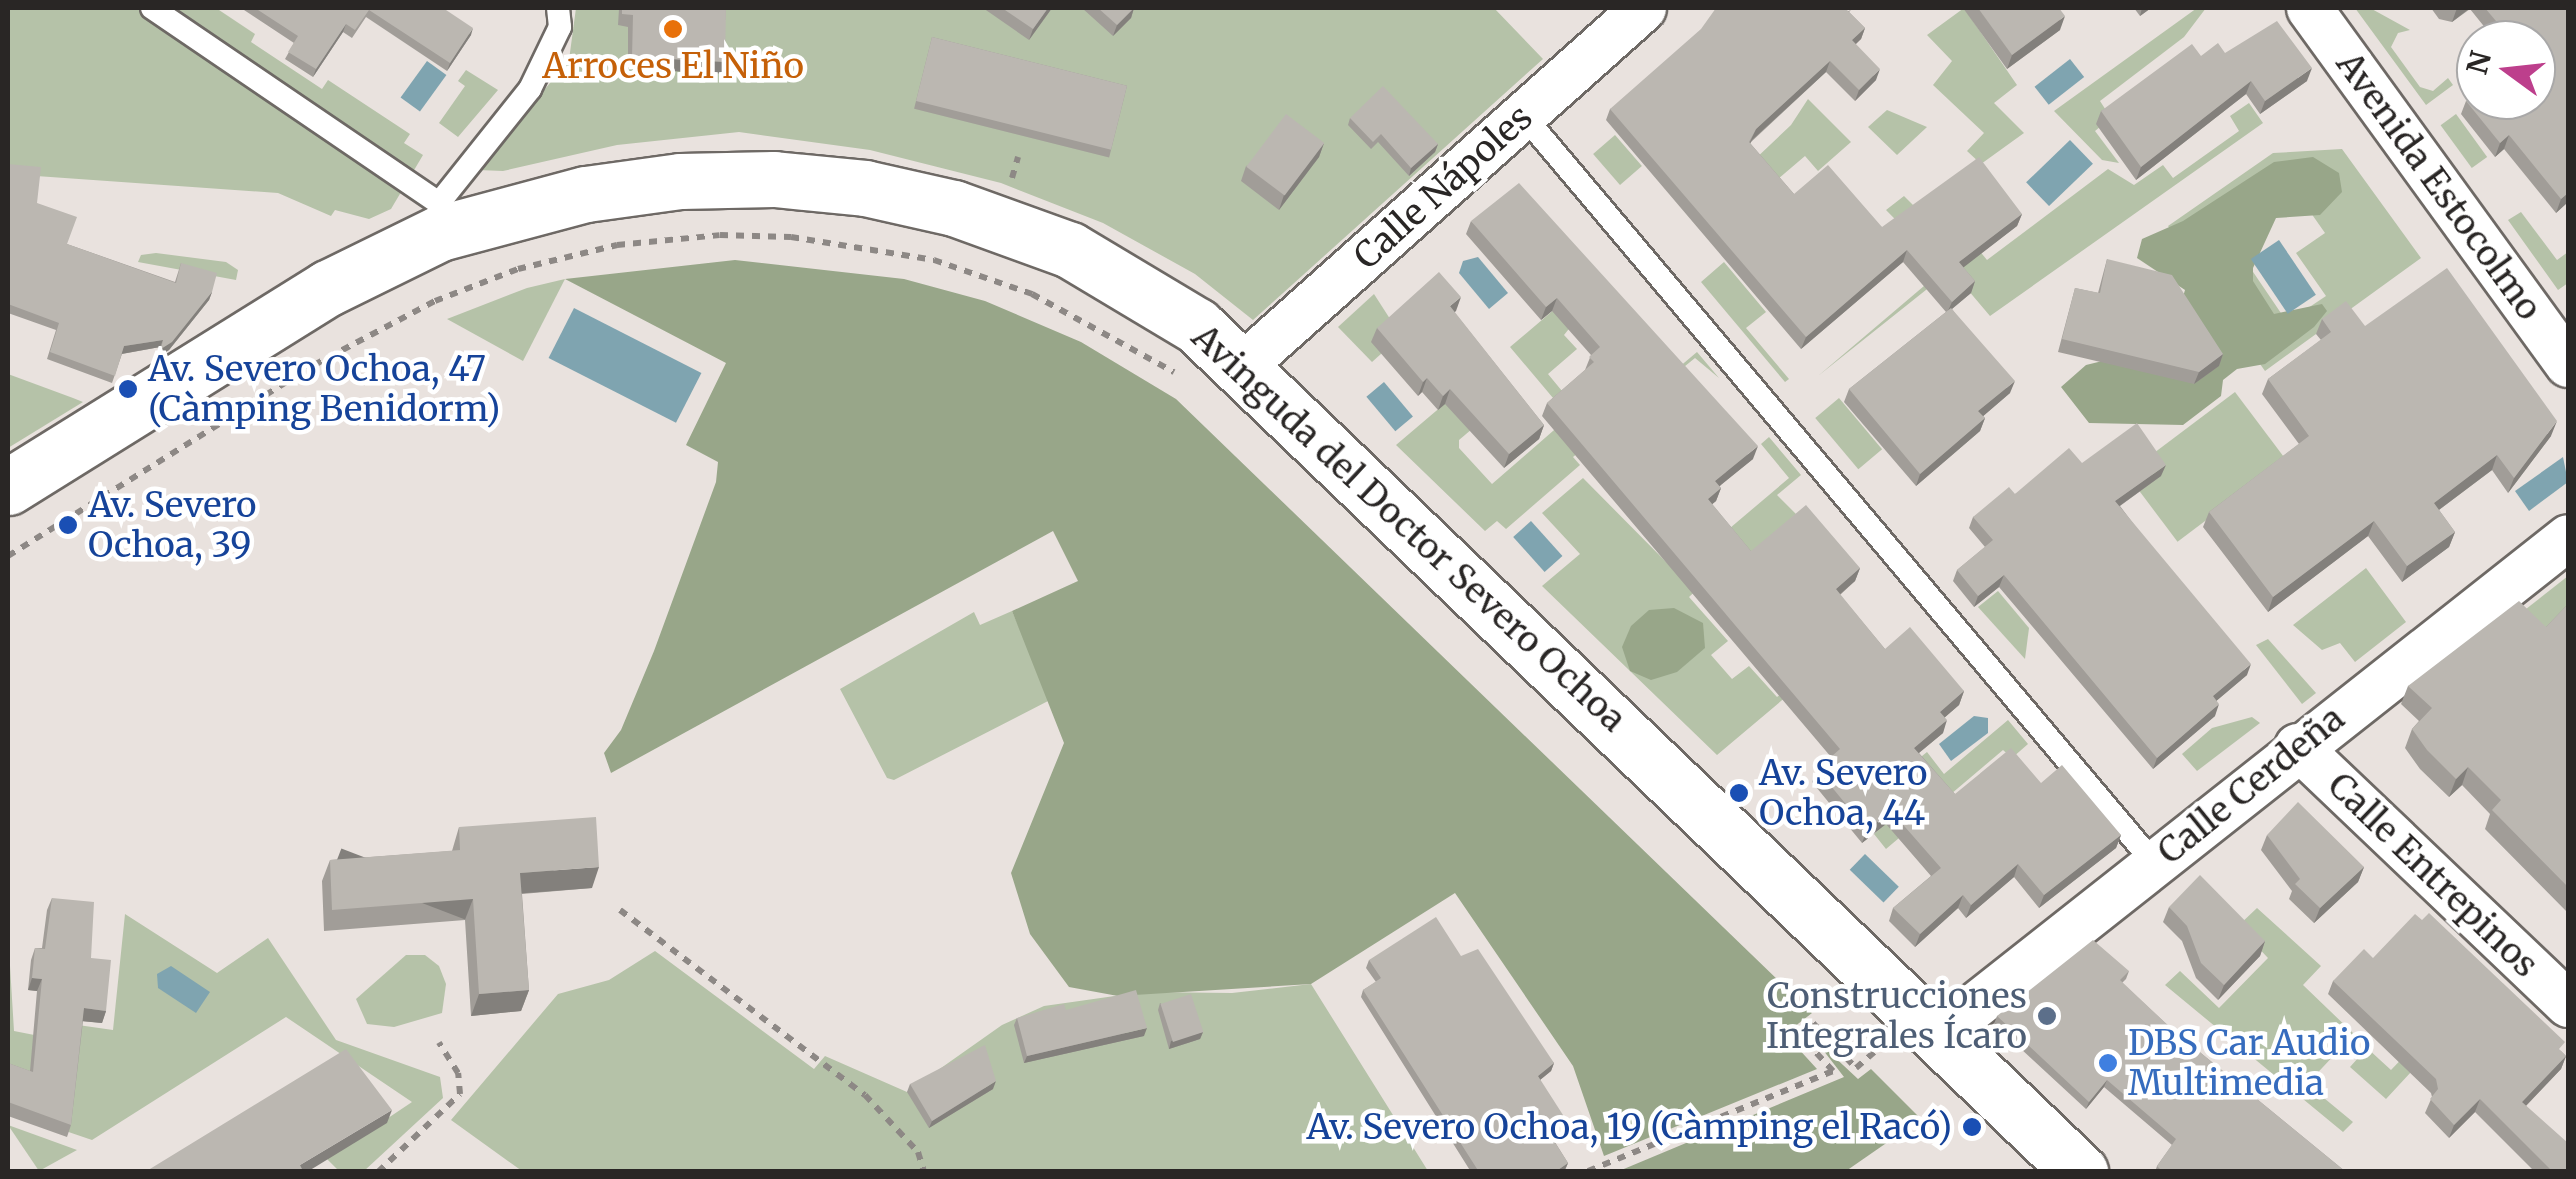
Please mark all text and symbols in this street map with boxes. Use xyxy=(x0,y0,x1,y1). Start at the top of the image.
marker: Arroces El Niño xyxy=(662,18,684,40)
north arrow xyxy=(2456,20,2556,120)
street label: Avenida Estocolmo xyxy=(2328,44,2550,328)
place label: Arroces El Niño xyxy=(542,45,804,87)
text: N xyxy=(2459,47,2499,78)
street label: Calle Nápoles xyxy=(1345,96,1541,278)
street label: Avinguda del Doctor Severo Ochoa xyxy=(1184,316,1634,740)
place label: Av. Severo Ochoa, 47 (Càmping Benidorm) xyxy=(148,348,500,430)
marker: Av. Severo Ochoa, 47 (Càmping Benidorm) xyxy=(117,378,139,400)
place label: Av. Severo Ochoa, 39 xyxy=(88,484,257,566)
marker: Av. Severo Ochoa, 39 xyxy=(57,514,79,536)
street label: Calle Cerdeña xyxy=(2149,697,2353,873)
place label: Av. Severo Ochoa, 44 xyxy=(1759,752,1928,834)
street label: Calle Entrepinos xyxy=(2319,764,2547,986)
marker: Av. Severo Ochoa, 44 xyxy=(1728,782,1750,804)
place label: Construcciones Integrales Ícaro xyxy=(1766,975,2027,1057)
marker: Construcciones Integrales Ícaro xyxy=(2036,1005,2058,1027)
place label: DBS Car Audio Multimedia xyxy=(2128,1022,2370,1104)
marker: DBS Car Audio Multimedia xyxy=(2097,1052,2119,1074)
place label: Av. Severo Ochoa, 19 (Càmping el Racó) xyxy=(1307,1106,1952,1148)
marker: Av. Severo Ochoa, 19 (Càmping el Racó) xyxy=(1961,1116,1983,1138)

